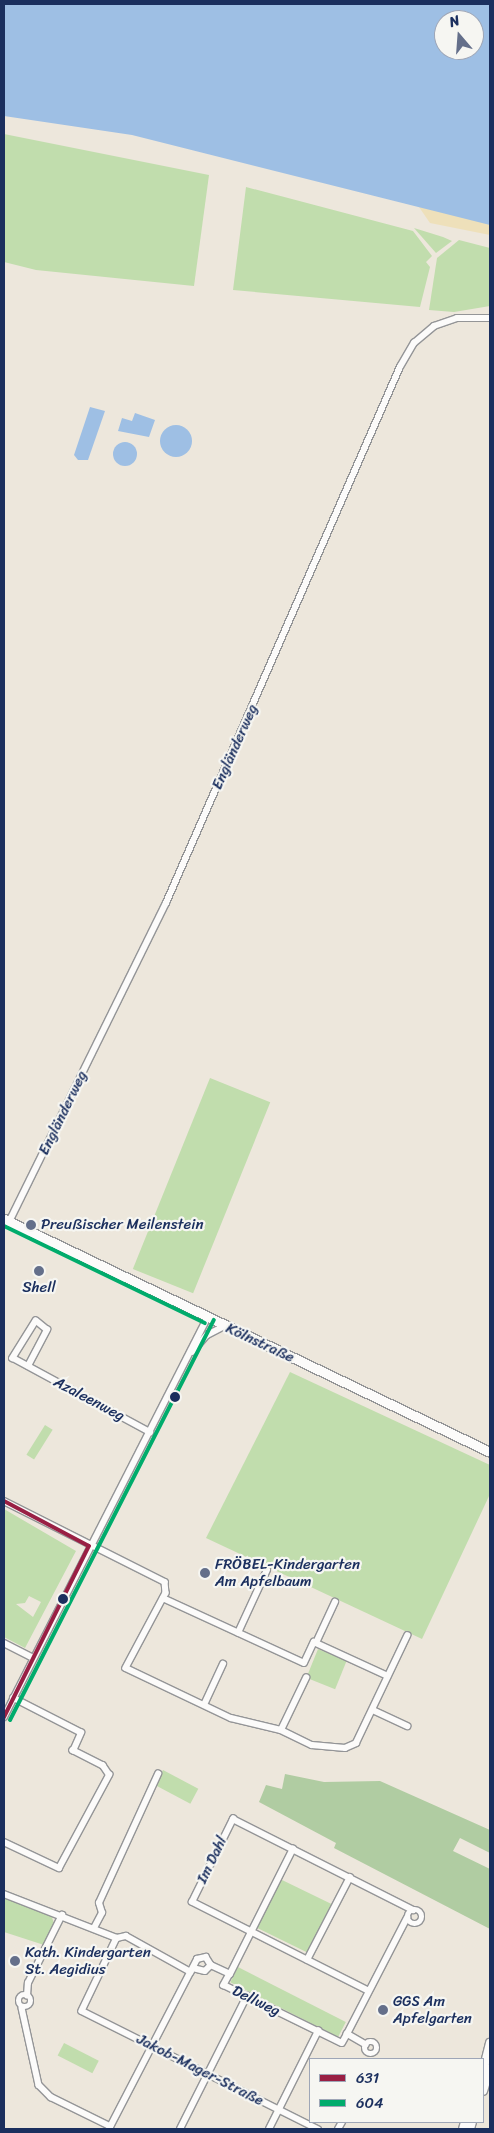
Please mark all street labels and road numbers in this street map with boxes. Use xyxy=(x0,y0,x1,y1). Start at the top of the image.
street label: Engländerweg xyxy=(208,702,262,792)
street label: Engländerweg xyxy=(35,1068,91,1158)
street label: Kölnstraße xyxy=(223,1319,297,1367)
street label: Azaleenweg xyxy=(51,1373,127,1425)
street label: Im Dahl xyxy=(193,1834,231,1886)
street label: Dellweg xyxy=(229,1982,283,2020)
street label: Jakob-Mager-Straße xyxy=(134,2030,266,2110)

